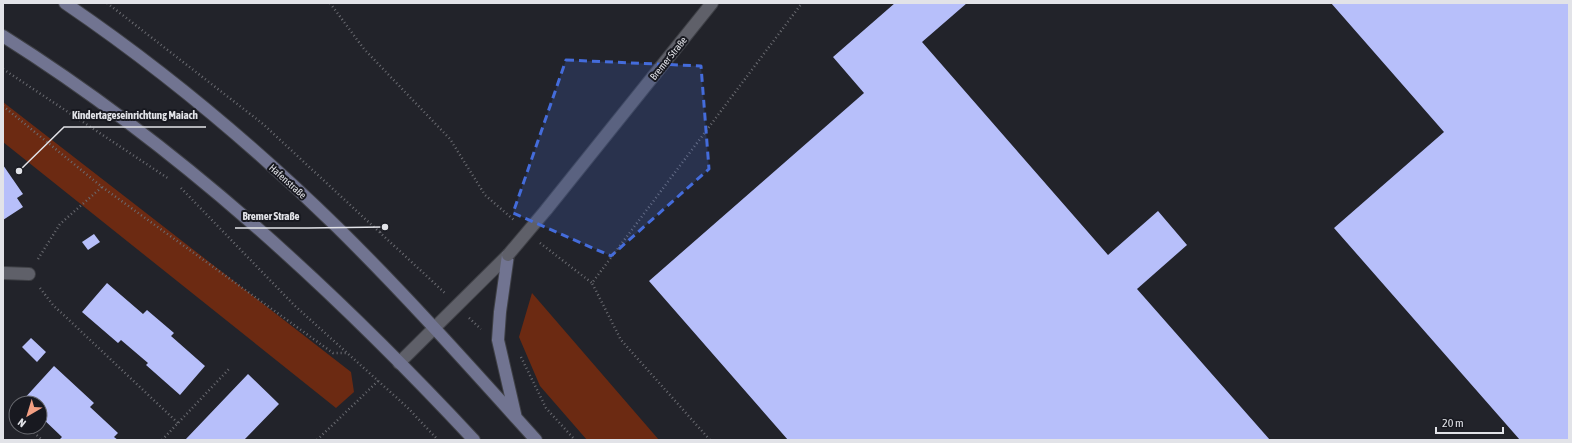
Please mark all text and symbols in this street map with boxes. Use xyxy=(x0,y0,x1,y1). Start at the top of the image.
street label: Bremer Straße xyxy=(648,34,689,82)
callout: Kindertageseinrichtung Maiach xyxy=(64,104,206,127)
text: Kindertageseinrichtung Maiach xyxy=(72,109,198,121)
street label: Hafenstraße xyxy=(267,162,309,201)
callout: Bremer Straße xyxy=(235,205,308,228)
text: Bremer Straße xyxy=(242,210,300,222)
north arrow xyxy=(8,395,48,435)
scale bar xyxy=(1436,409,1503,435)
text: N xyxy=(16,416,28,430)
text: 20 m xyxy=(1442,416,1464,430)

